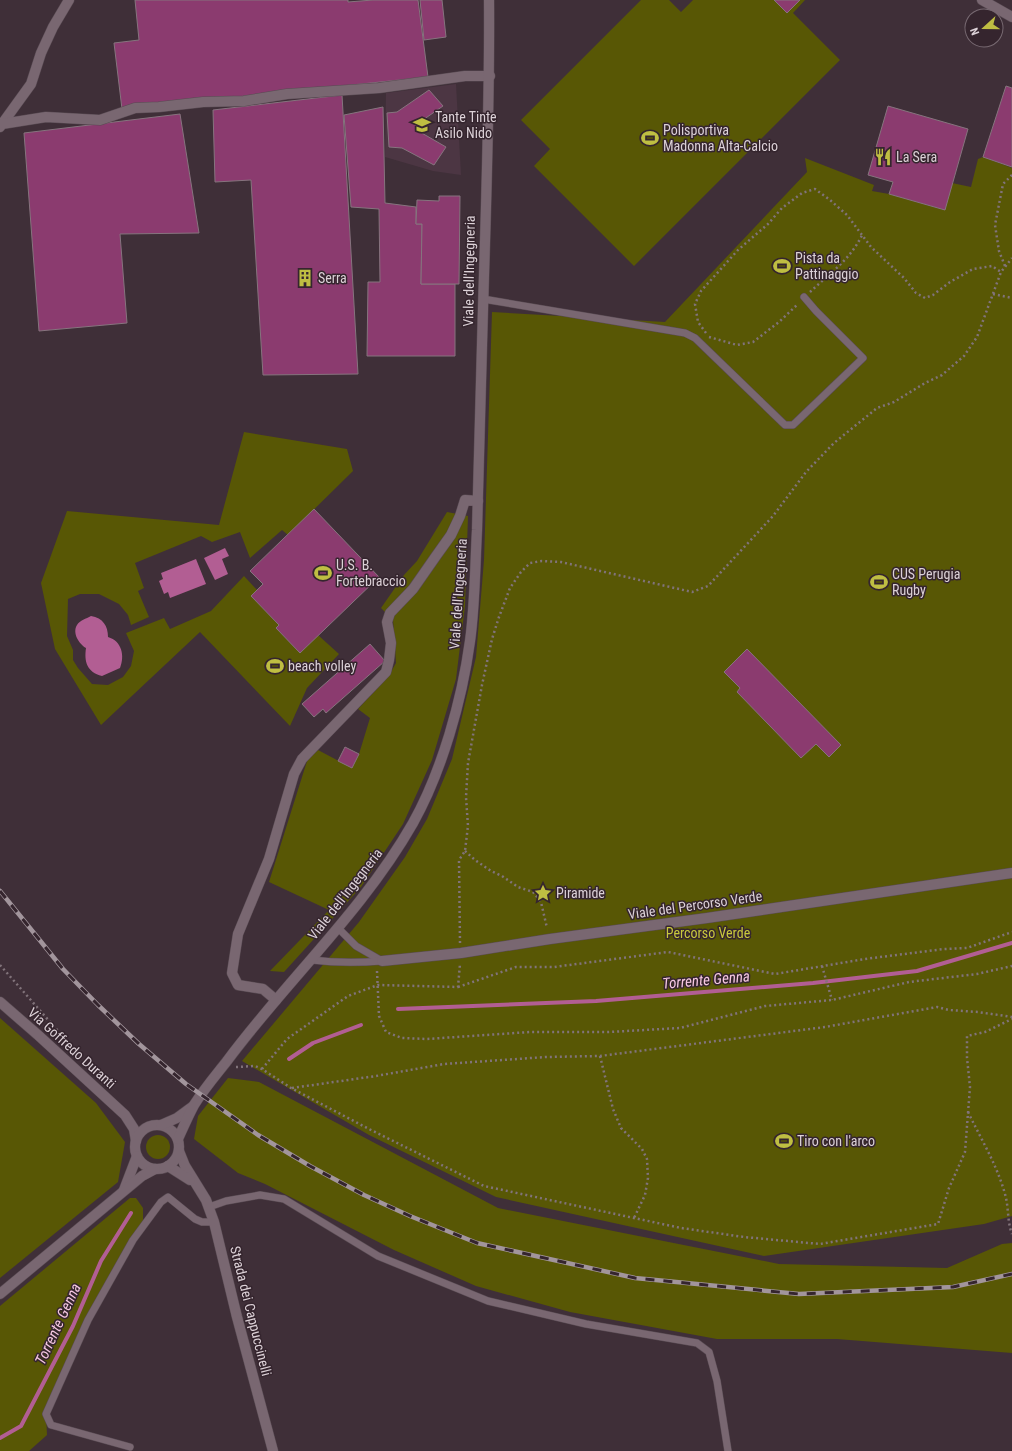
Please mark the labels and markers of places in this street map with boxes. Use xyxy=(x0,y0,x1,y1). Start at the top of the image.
place label: Tante Tinte Asilo Nido xyxy=(435,109,497,141)
school or university icon: Tante Tinte Asilo Nido xyxy=(412,115,432,135)
place label: Polisportiva Madonna Alta-Calcio xyxy=(663,122,778,154)
sports icon: Polisportiva Madonna Alta-Calcio xyxy=(640,128,660,148)
restaurant icon: La Sera xyxy=(873,147,893,167)
place label: La Sera xyxy=(896,149,937,165)
place label: Pista da Pattinaggio xyxy=(795,250,858,282)
sports icon: Pista da Pattinaggio xyxy=(772,256,792,276)
building icon: Serra xyxy=(295,268,315,288)
place label: Serra xyxy=(318,270,347,286)
place label: U.S. B. Fortebraccio xyxy=(336,557,406,589)
sports icon: U.S. B. Fortebraccio xyxy=(313,563,333,583)
place label: CUS Perugia Rugby xyxy=(892,566,960,598)
sports icon: CUS Perugia Rugby xyxy=(869,572,889,592)
sports icon: beach volley xyxy=(265,656,285,676)
place label: beach volley xyxy=(288,658,356,674)
place icon: Piramide xyxy=(533,883,553,903)
place label: Piramide xyxy=(556,885,605,901)
sports icon: Tiro con l'arco xyxy=(774,1131,794,1151)
place label: Tiro con l'arco xyxy=(797,1133,875,1149)

